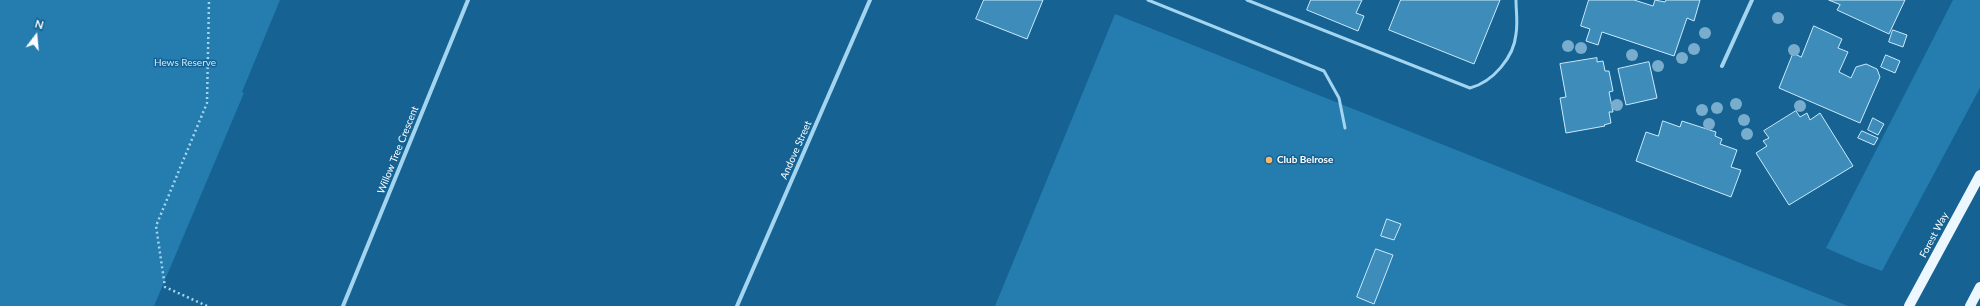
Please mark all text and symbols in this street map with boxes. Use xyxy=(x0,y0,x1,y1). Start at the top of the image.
north arrow xyxy=(16,16,56,56)
text: N xyxy=(34,17,45,31)
park label: Hews Reserve xyxy=(154,57,216,69)
street label: Willow Tree Crescent xyxy=(375,104,421,196)
street label: Andove Street xyxy=(778,119,814,181)
place label: Club Belrose xyxy=(1277,154,1333,166)
marker: Club Belrose xyxy=(1264,155,1274,165)
street label: Forest Way xyxy=(1917,210,1951,260)

